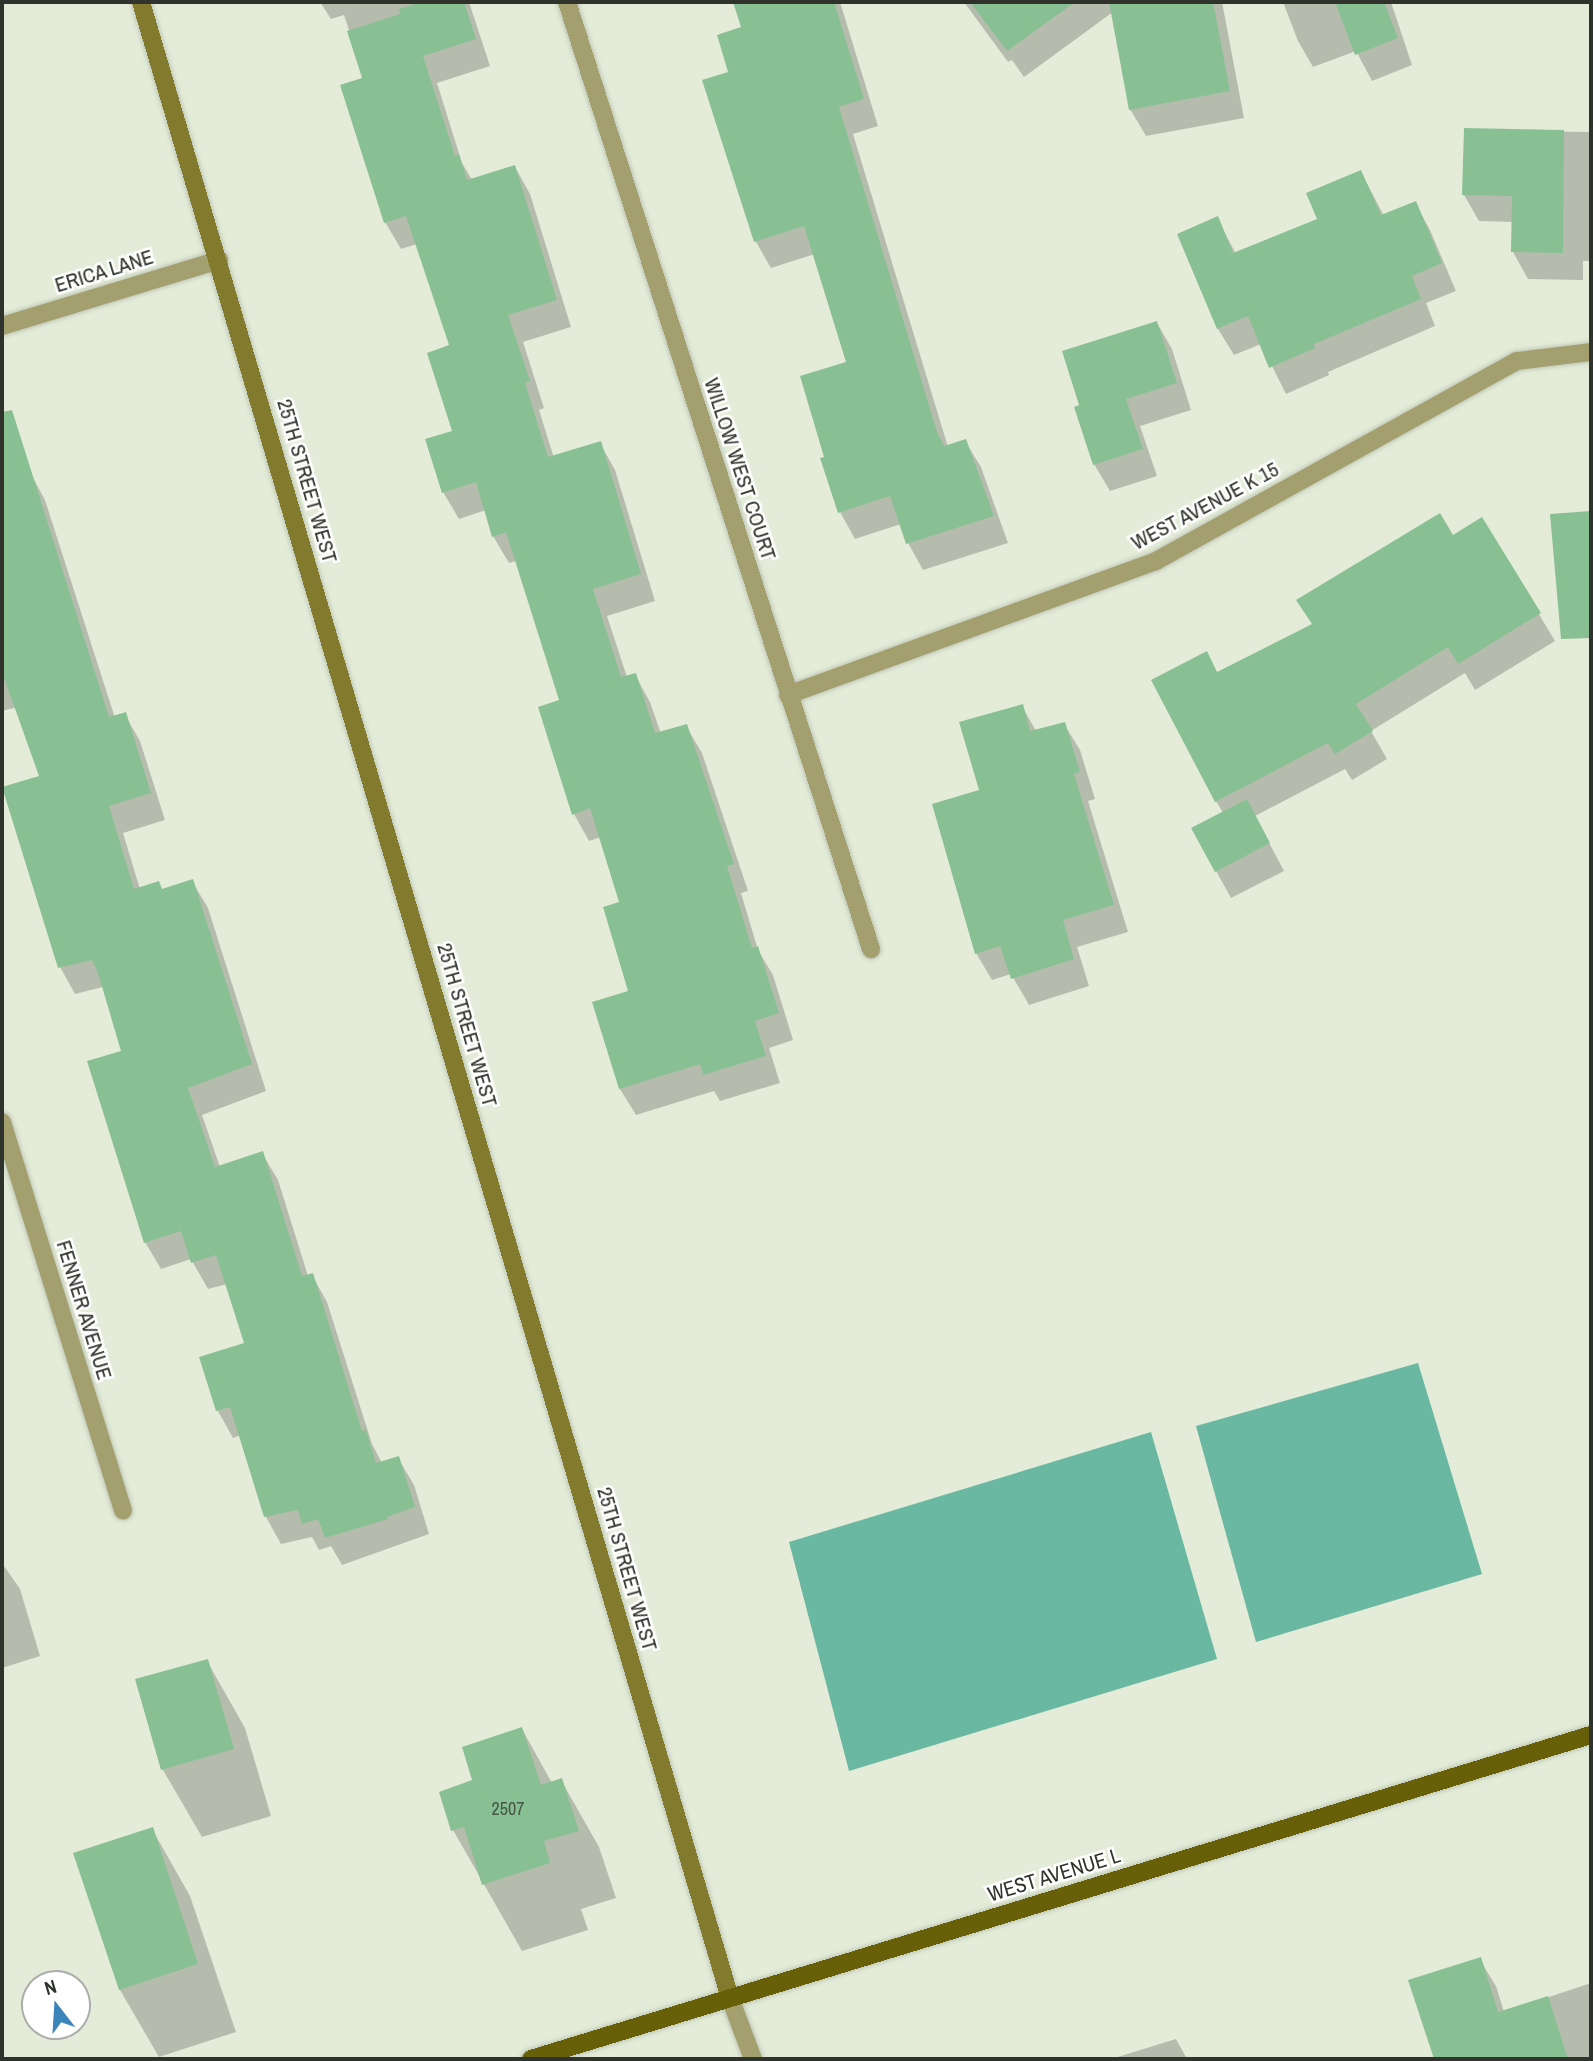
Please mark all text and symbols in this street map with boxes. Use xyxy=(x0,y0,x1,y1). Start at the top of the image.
street label: ERICA LANE xyxy=(51,244,157,298)
street label: WILLOW WEST COURT xyxy=(699,375,781,563)
street label: 25TH STREET WEST xyxy=(272,396,342,566)
street label: WEST AVENUE K 15 xyxy=(1127,456,1283,556)
street label: 25TH STREET WEST xyxy=(432,940,502,1110)
street label: FENNER AVENUE xyxy=(51,1237,117,1383)
street label: 25TH STREET WEST xyxy=(592,1484,662,1654)
house number: 2507 xyxy=(492,1798,524,1820)
street label: WEST AVENUE L xyxy=(984,1843,1124,1907)
north arrow xyxy=(21,1970,91,2040)
text: N xyxy=(41,1973,60,2001)

